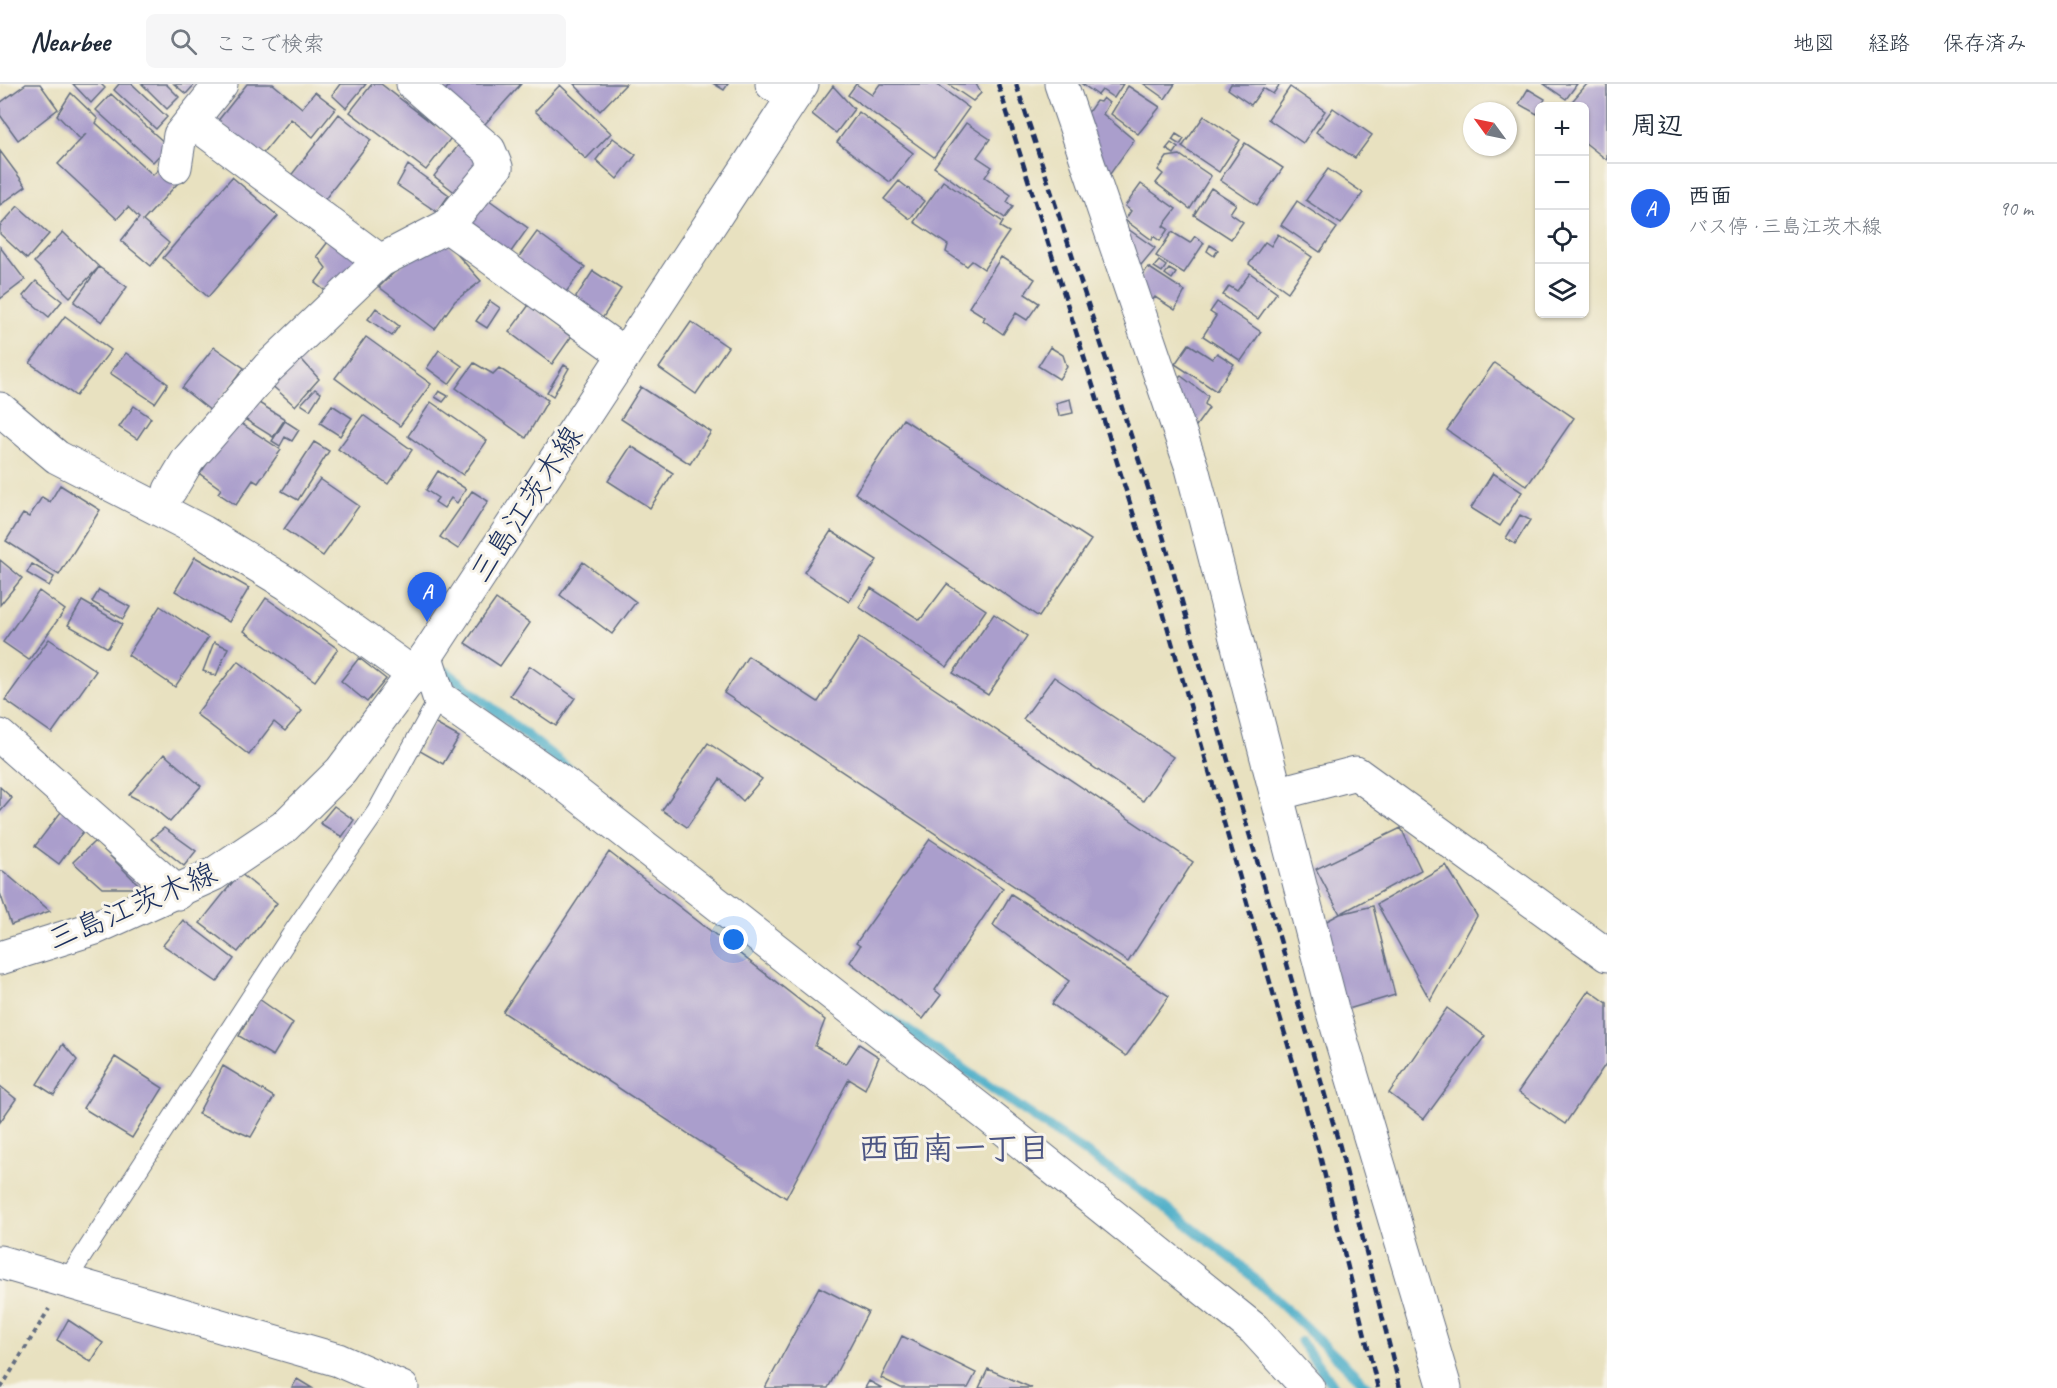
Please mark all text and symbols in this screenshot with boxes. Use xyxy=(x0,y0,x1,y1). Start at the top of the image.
search box xyxy=(146,14,566,68)
text: Nearbee xyxy=(30,24,110,59)
icon: search xyxy=(167,25,200,58)
text: ここで検索 xyxy=(215,30,325,58)
text: 地図 xyxy=(1793,30,1835,56)
text: 経路 xyxy=(1868,30,1910,56)
text: 保存済み xyxy=(1943,30,2027,56)
north arrow xyxy=(1463,102,1517,156)
map controls xyxy=(1535,102,1589,318)
button: + xyxy=(1535,102,1589,156)
text: 周辺 xyxy=(1631,109,1683,142)
button: − xyxy=(1535,156,1589,210)
text: 西面 xyxy=(1688,182,1732,210)
text: A xyxy=(1645,196,1656,221)
text: 90 m xyxy=(1999,196,2033,221)
button: locate xyxy=(1535,210,1589,264)
text: バス停 · 三島江茨木線 xyxy=(1688,214,1881,239)
button: layers xyxy=(1535,264,1589,318)
street label: 三島江茨木線 xyxy=(461,418,591,590)
pin: A xyxy=(408,572,446,622)
street label: 三島江茨木線 xyxy=(42,853,222,959)
your location xyxy=(719,925,748,954)
district label: 西面南一丁目 xyxy=(858,1128,1050,1169)

